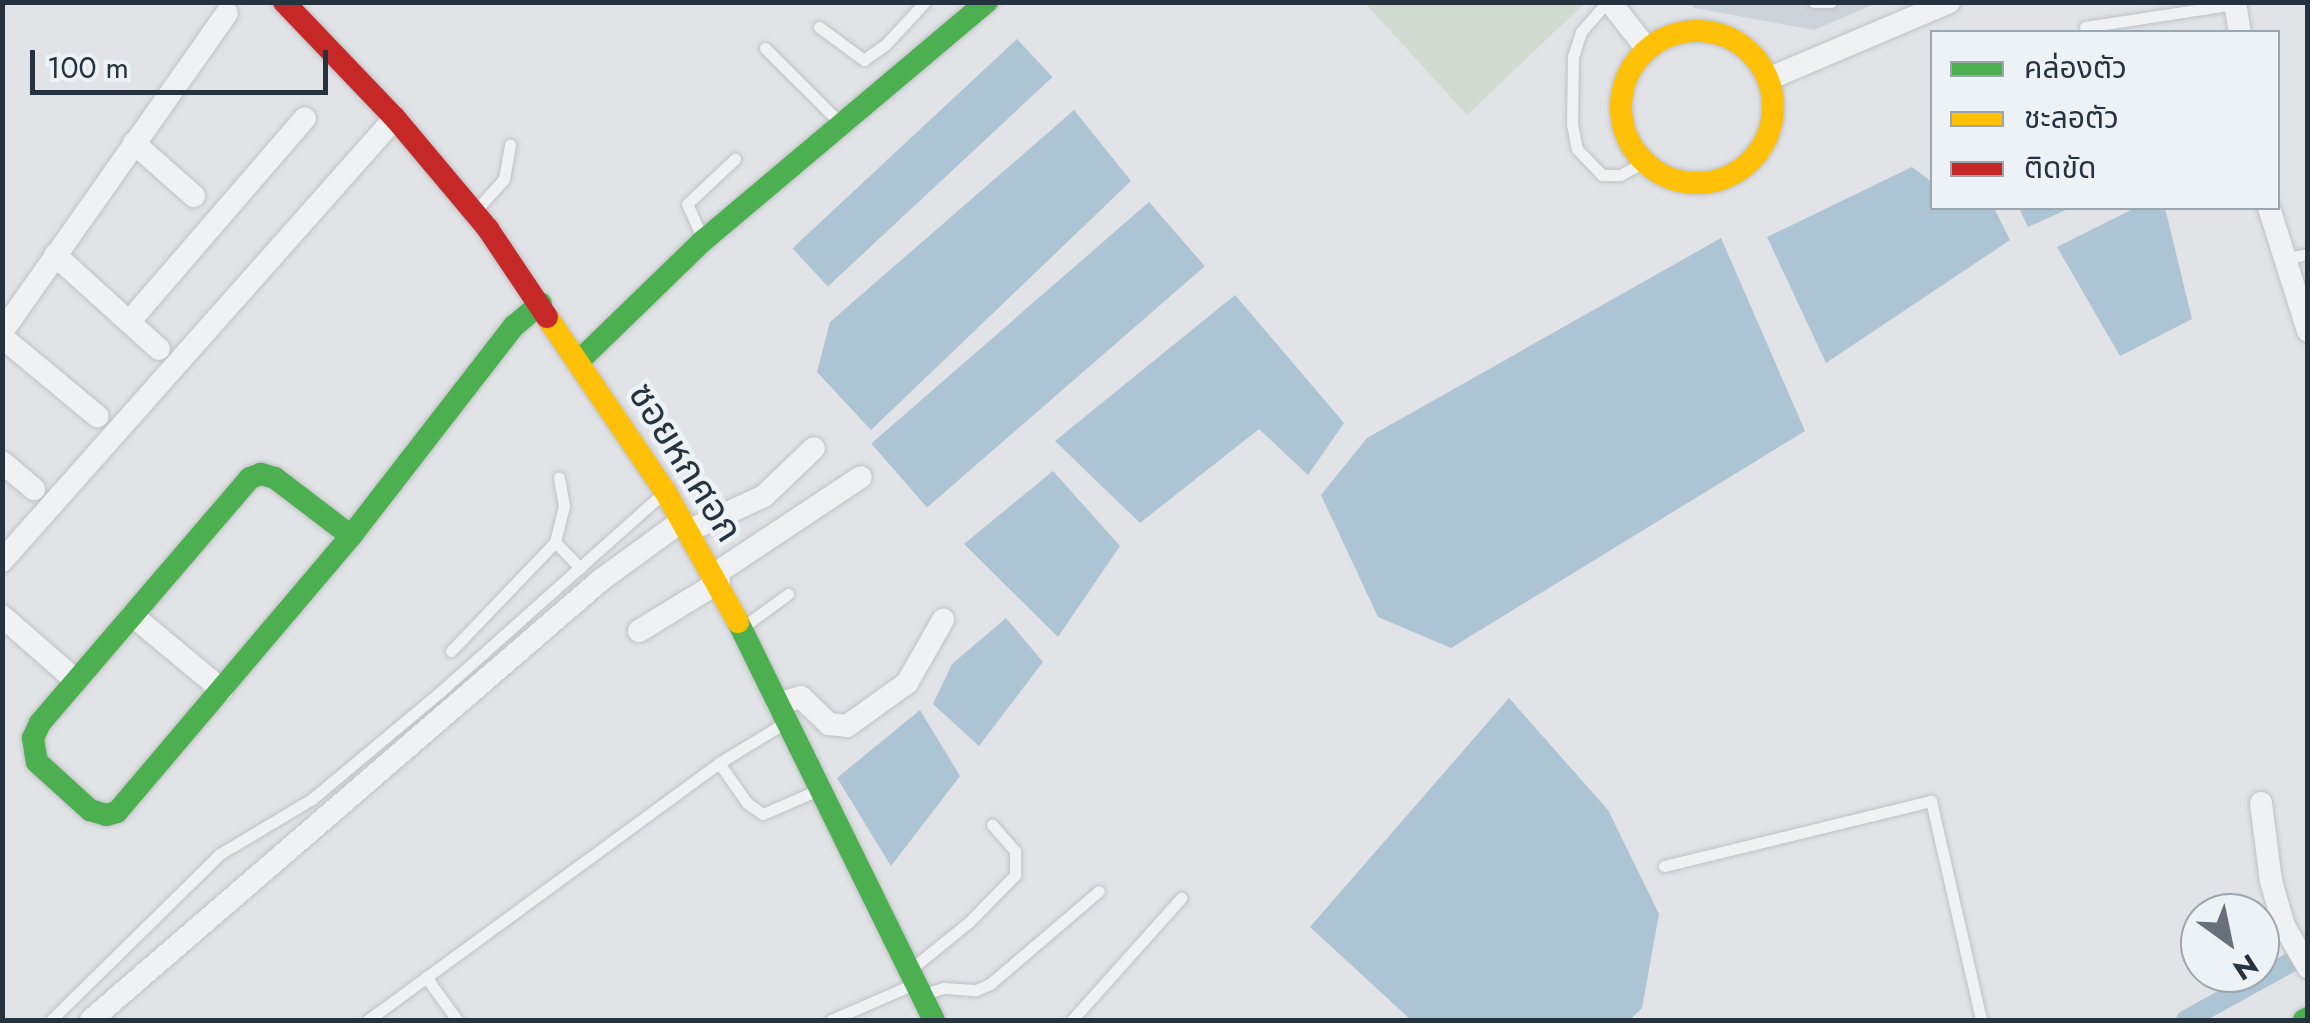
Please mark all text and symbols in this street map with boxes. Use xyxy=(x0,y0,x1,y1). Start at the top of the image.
scale bar xyxy=(35,30,332,92)
legend xyxy=(1930,30,2280,210)
text: 100 m xyxy=(47,46,129,89)
text: คล่องตัว xyxy=(2024,46,2127,89)
text: ชะลอตัว xyxy=(2024,96,2119,139)
text: ติดขัด xyxy=(2024,146,2096,189)
street label: ซอยหกศอก xyxy=(619,374,753,550)
north arrow xyxy=(2180,893,2280,993)
text: N xyxy=(2225,944,2266,990)

